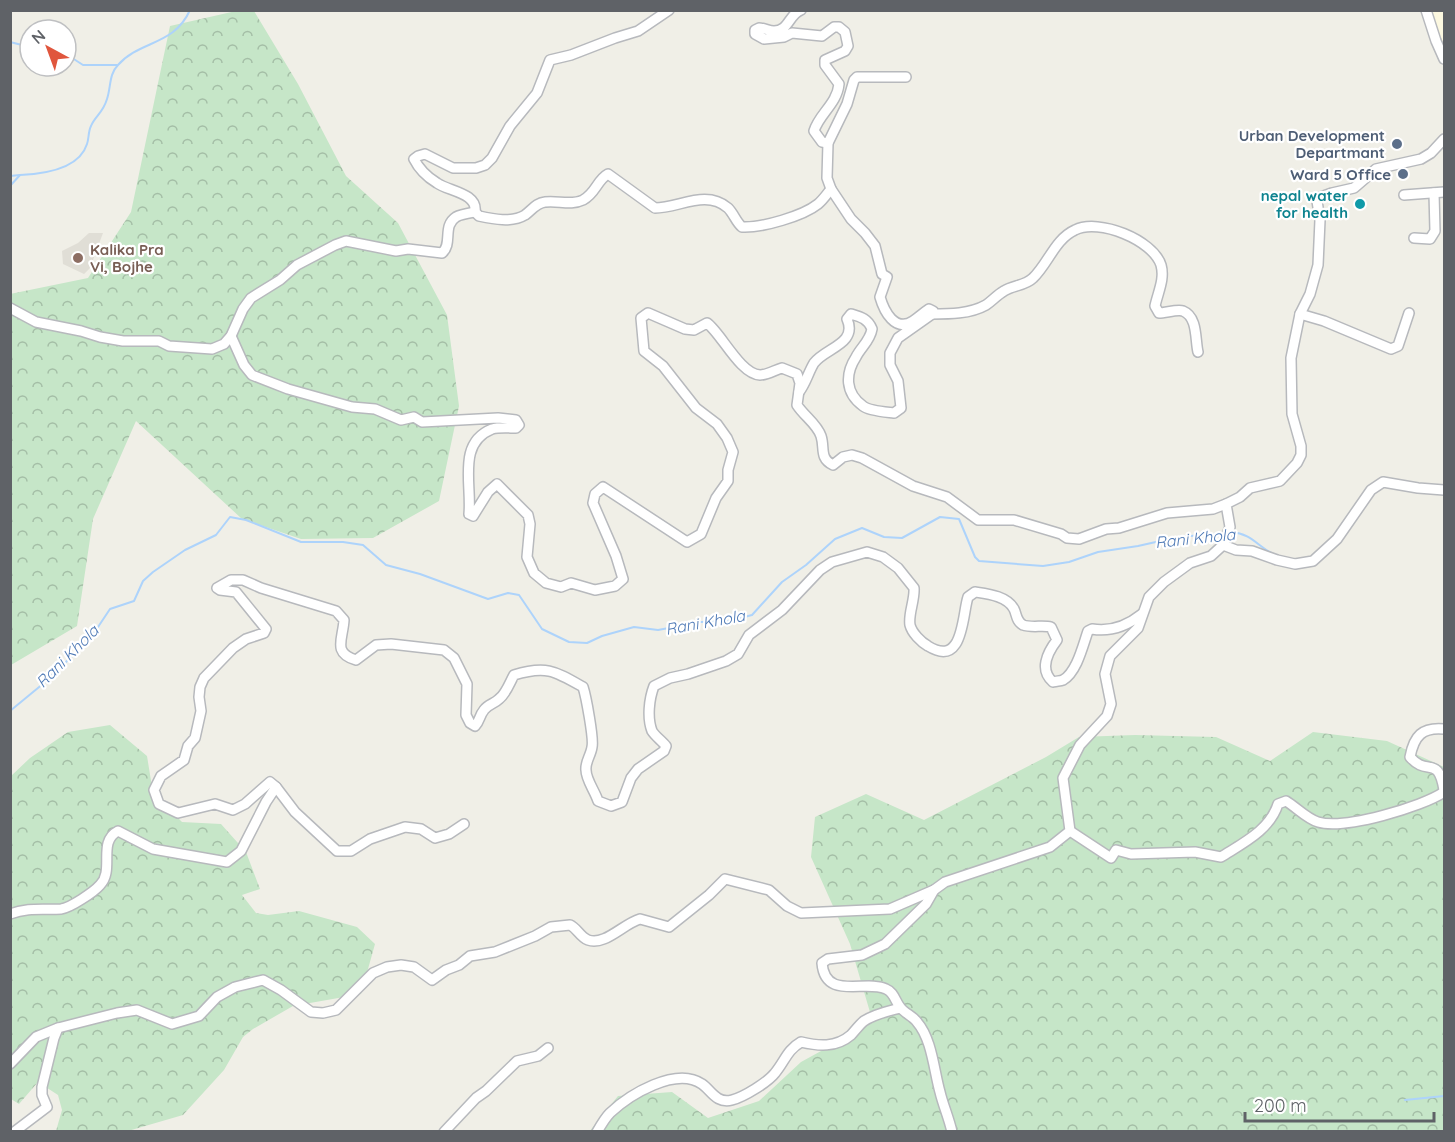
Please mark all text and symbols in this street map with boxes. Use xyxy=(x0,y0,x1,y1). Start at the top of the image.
north arrow xyxy=(18,18,78,78)
text: N xyxy=(27,25,49,48)
place label: Urban Development Departmant xyxy=(1239,126,1385,162)
marker: Urban Development Departmant xyxy=(1390,137,1404,151)
place label: Ward 5 Office xyxy=(1290,165,1391,184)
marker: Ward 5 Office xyxy=(1396,167,1410,181)
place label: nepal water for health xyxy=(1261,186,1348,222)
marker: nepal water for health xyxy=(1353,197,1367,211)
place label: Kalika Pra Vi, Bojhe xyxy=(90,240,164,276)
marker: Kalika Pra Vi, Bojhe xyxy=(71,251,85,265)
water label: Rani Khola xyxy=(1154,524,1237,552)
water label: Rani Khola xyxy=(664,605,748,639)
water label: Rani Khola xyxy=(31,620,103,692)
scale bar xyxy=(1245,1085,1434,1123)
text: 200 m xyxy=(1254,1094,1307,1117)

